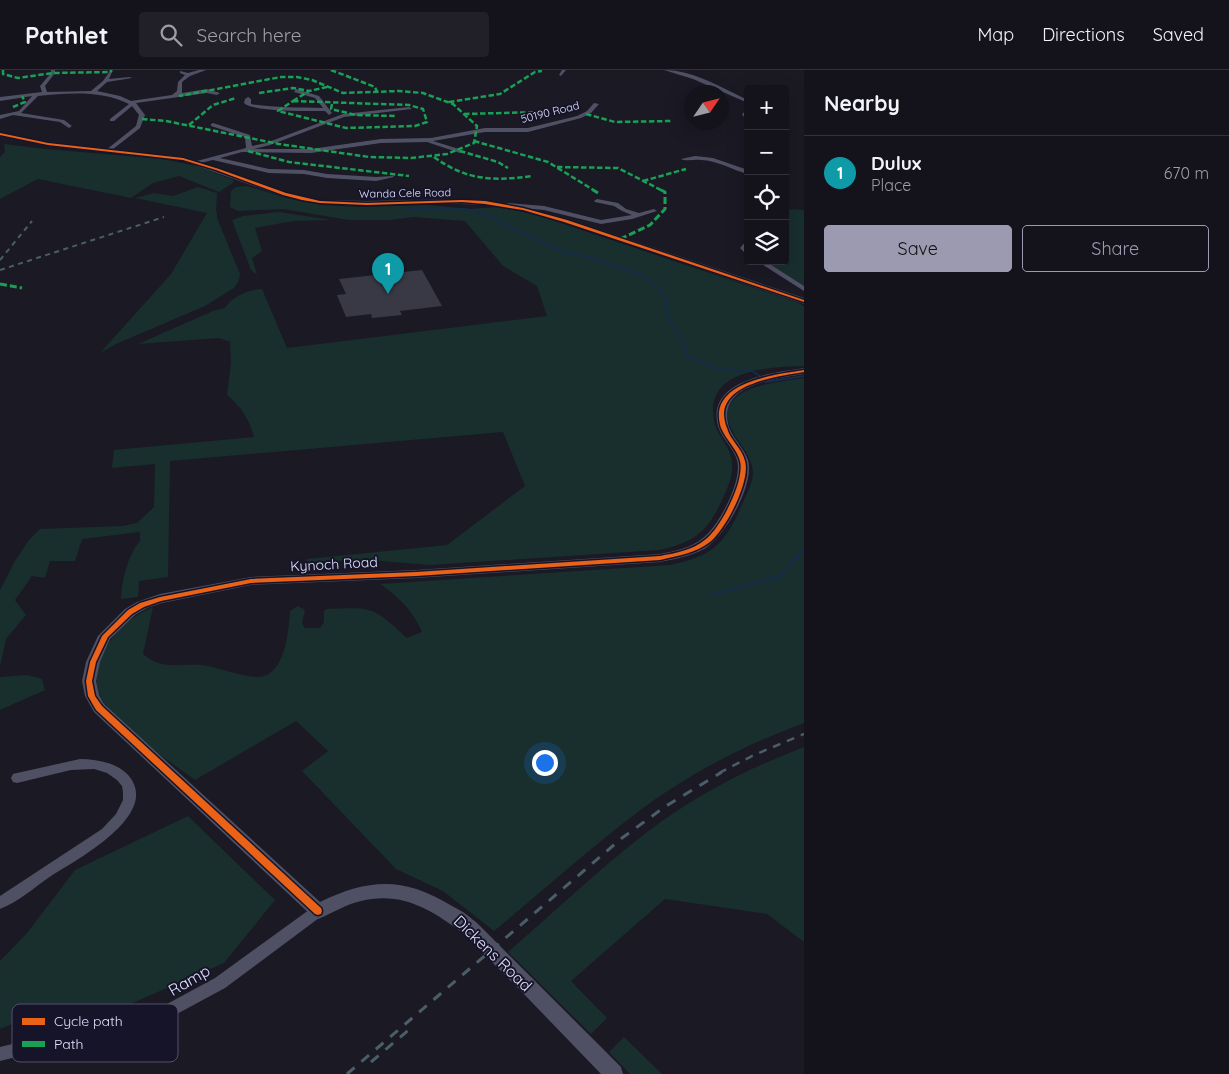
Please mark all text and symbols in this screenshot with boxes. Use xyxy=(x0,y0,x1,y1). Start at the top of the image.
search box xyxy=(139,12,489,57)
text: Pathlet xyxy=(25,20,109,50)
icon: search xyxy=(157,21,185,49)
text: Search here xyxy=(197,23,301,47)
text: Map xyxy=(977,23,1014,46)
text: Directions xyxy=(1042,23,1125,46)
text: Saved xyxy=(1153,23,1204,46)
north arrow xyxy=(684,85,729,130)
map controls xyxy=(744,85,789,265)
button: + xyxy=(744,85,789,130)
text: Nearby xyxy=(824,90,900,116)
street label: 50190 Road xyxy=(519,98,581,126)
button: − xyxy=(744,130,789,175)
text: Dulux xyxy=(871,151,921,175)
text: 1 xyxy=(837,163,843,183)
text: 670 m xyxy=(1164,163,1209,183)
button: locate xyxy=(744,175,789,220)
text: Place xyxy=(871,175,911,195)
street label: Wanda Cele Road xyxy=(359,185,451,201)
button: layers xyxy=(744,220,789,265)
button: Save xyxy=(824,225,1012,272)
button: Share xyxy=(1022,225,1209,272)
pin: 1 xyxy=(372,253,404,294)
street label: Kynoch Road xyxy=(290,553,378,575)
your location xyxy=(532,750,558,776)
street label: Dickens Road xyxy=(450,911,536,995)
street label: Ramp xyxy=(165,960,213,1000)
legend xyxy=(12,1004,178,1062)
text: Cycle path xyxy=(54,1012,123,1030)
text: Path xyxy=(54,1035,83,1053)

